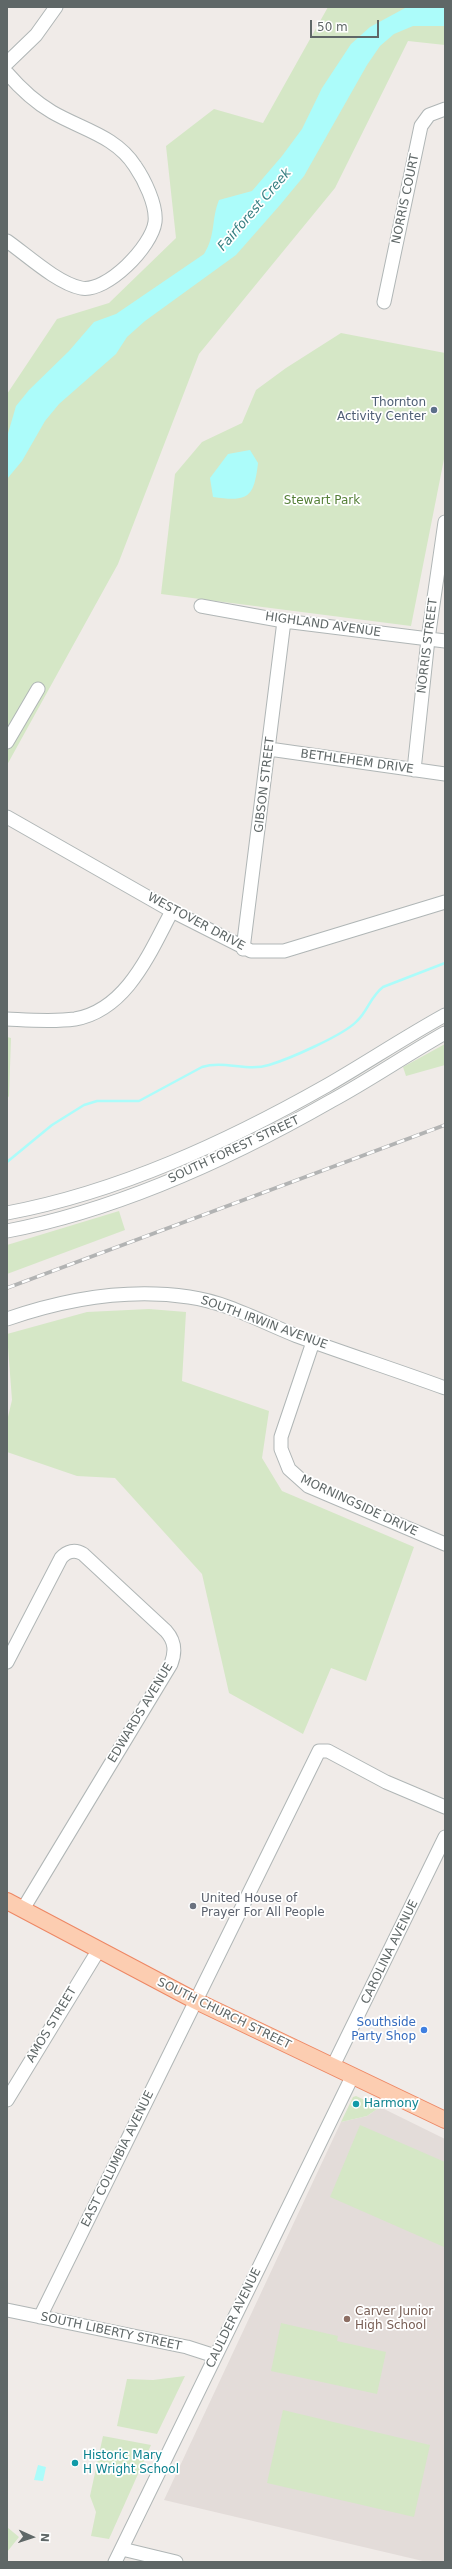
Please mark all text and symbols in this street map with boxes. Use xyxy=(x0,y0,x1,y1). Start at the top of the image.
scale bar xyxy=(312,12,381,38)
text: 50 m xyxy=(317,20,348,34)
street label: NORRIS COURT xyxy=(389,153,423,245)
water label: Fairforest Creek xyxy=(215,166,295,254)
place label: Thornton Activity Center xyxy=(337,396,426,424)
marker: Thornton Activity Center xyxy=(429,405,439,415)
park label: Stewart Park xyxy=(284,494,360,508)
street label: NORRIS STREET xyxy=(415,598,441,694)
street label: HIGHLAND AVENUE xyxy=(264,610,382,640)
street label: GIBSON STREET xyxy=(252,736,278,834)
street label: BETHLEHEM DRIVE xyxy=(299,747,415,777)
street label: WESTOVER DRIVE xyxy=(145,890,247,954)
street label: SOUTH FOREST STREET xyxy=(166,1113,302,1187)
street label: SOUTH IRWIN AVENUE xyxy=(198,1293,330,1353)
street label: MORNINGSIDE DRIVE xyxy=(298,1473,420,1539)
street label: EDWARDS AVENUE xyxy=(106,1661,176,1765)
place label: United House of Prayer For All People xyxy=(201,1892,325,1920)
street label: CAROLINA AVENUE xyxy=(359,1898,421,2006)
marker: United House of Prayer For All People xyxy=(188,1901,198,1911)
street label: SOUTH CHURCH STREET xyxy=(155,1975,293,2053)
street label: AMOS STREET xyxy=(24,1985,80,2065)
place label: Southside Party Shop xyxy=(351,2016,416,2044)
marker: Southside Party Shop xyxy=(419,2025,429,2035)
street label: EAST COLUMBIA AVENUE xyxy=(79,2088,157,2230)
place label: Harmony xyxy=(364,2097,419,2111)
marker: Harmony xyxy=(351,2099,361,2109)
street label: CAULDER AVENUE xyxy=(204,2266,264,2370)
place label: Carver Junior High School xyxy=(355,2305,433,2333)
street label: SOUTH LIBERTY STREET xyxy=(39,2310,183,2354)
marker: Carver Junior High School xyxy=(342,2314,352,2324)
place label: Historic Mary H Wright School xyxy=(83,2449,179,2477)
marker: Historic Mary H Wright School xyxy=(70,2458,80,2468)
north arrow xyxy=(12,2517,52,2557)
text: N xyxy=(38,2533,51,2543)

